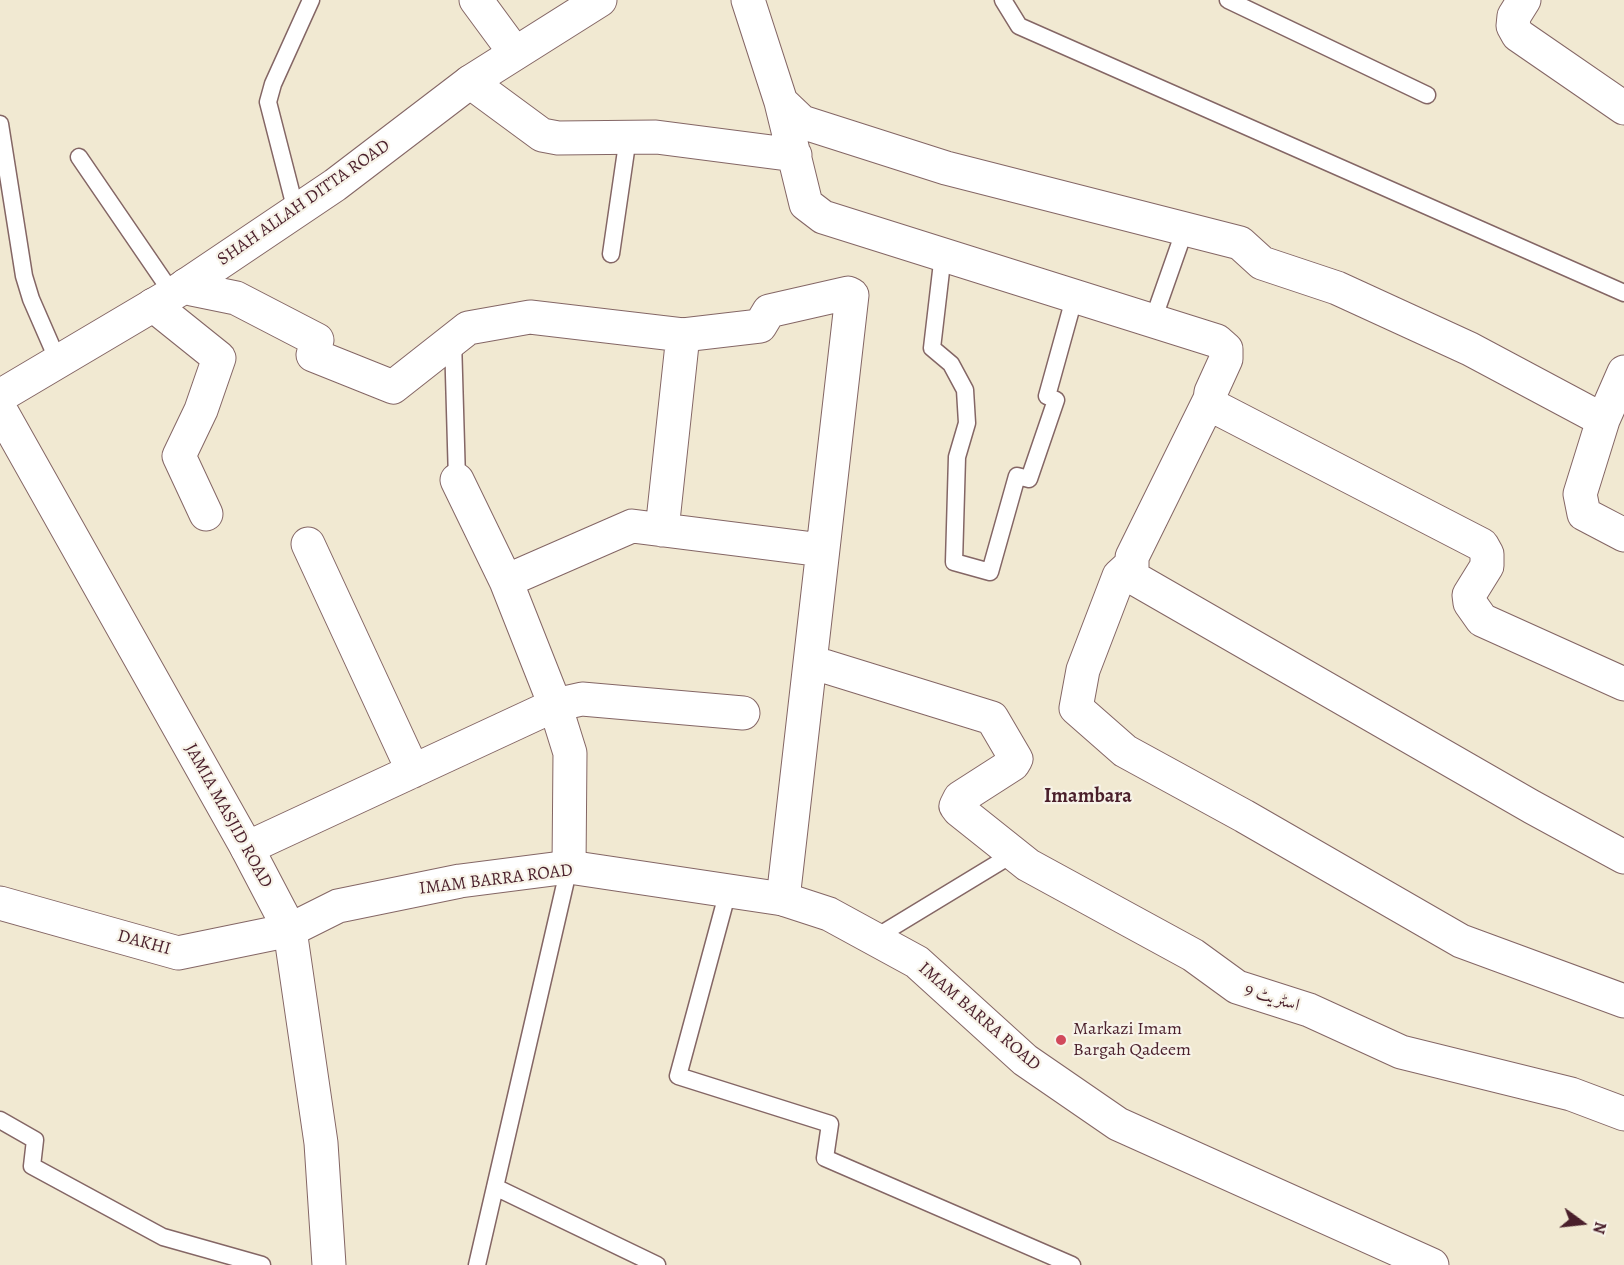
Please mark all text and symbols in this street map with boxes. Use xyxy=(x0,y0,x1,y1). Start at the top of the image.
street label: SHAH ALLAH DITTA ROAD xyxy=(214,135,394,271)
street label: JAMIA MASJID ROAD xyxy=(179,740,277,892)
district label: Imambara xyxy=(1044,785,1132,809)
street label: IMAM BARRA ROAD xyxy=(418,860,574,900)
street label: DAKHI xyxy=(115,926,173,960)
street label: IMAM BARRA ROAD xyxy=(914,958,1044,1076)
street label: اسٹریٹ 9 xyxy=(1242,979,1302,1017)
place label: Markazi Imam Bargah Qadeem xyxy=(1073,1019,1191,1062)
marker: Markazi Imam Bargah Qadeem xyxy=(1054,1033,1068,1047)
north arrow xyxy=(1552,1193,1612,1253)
text: N xyxy=(1587,1219,1612,1236)

